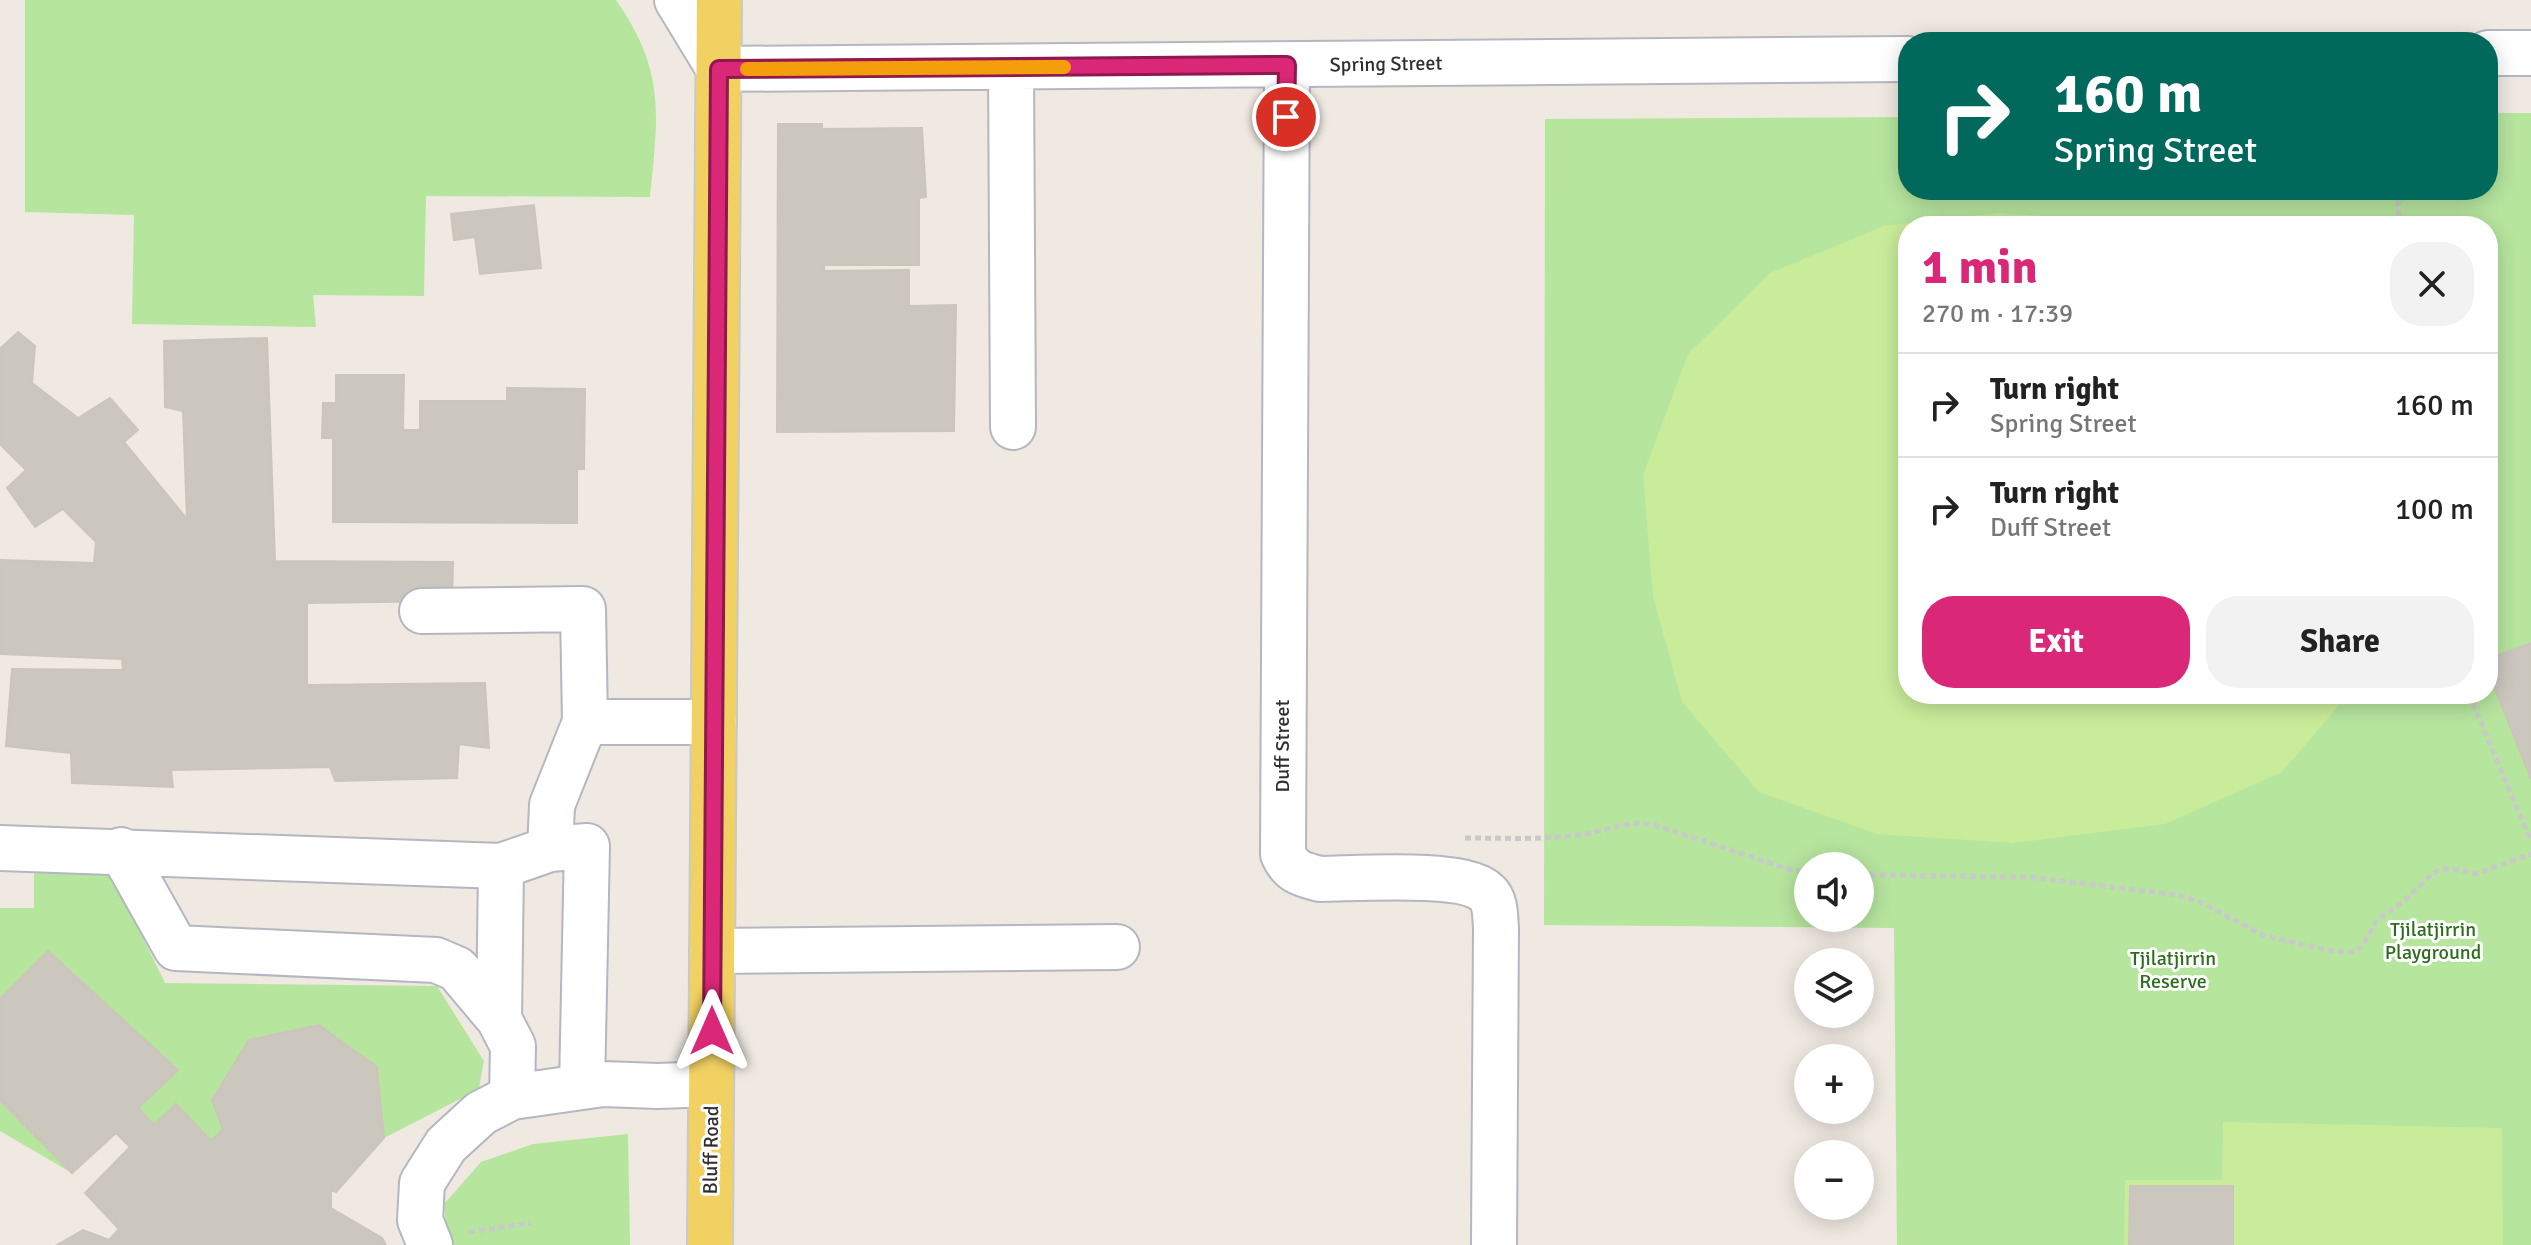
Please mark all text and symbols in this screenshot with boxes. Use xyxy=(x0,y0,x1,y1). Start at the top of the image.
street label: Spring Street xyxy=(1329,51,1443,77)
text: 160 m xyxy=(2054,59,2202,128)
icon: right xyxy=(1922,64,2026,168)
pin xyxy=(1252,83,1320,151)
icon: arrive xyxy=(1264,95,1308,139)
text: Spring Street xyxy=(2054,128,2257,173)
text: 1 min xyxy=(1922,238,2038,297)
button: close xyxy=(2390,242,2474,326)
text: 270 m · 17:39 xyxy=(1922,298,2073,330)
text: Turn right xyxy=(1990,371,2119,408)
icon: right xyxy=(1922,383,1966,427)
text: 160 m xyxy=(2395,387,2474,424)
text: Spring Street xyxy=(1990,408,2137,440)
text: Turn right xyxy=(1990,475,2119,512)
icon: right xyxy=(1922,487,1966,531)
text: 100 m xyxy=(2395,491,2474,528)
text: Duff Street xyxy=(1990,512,2111,544)
button: Exit xyxy=(1922,596,2190,688)
button: Share xyxy=(2206,596,2474,688)
street label: Duff Street xyxy=(1270,699,1295,793)
map controls xyxy=(1794,852,1874,1220)
button: sound xyxy=(1794,852,1874,932)
park label: Tjilatjirrin Playground xyxy=(2385,917,2481,965)
park label: Tjilatjirrin Reserve xyxy=(2130,946,2216,994)
button: layers xyxy=(1794,948,1874,1028)
position arrow xyxy=(670,989,754,1073)
button: + xyxy=(1794,1044,1874,1124)
street label: Bluff Road xyxy=(698,1105,724,1195)
button: − xyxy=(1794,1140,1874,1220)

